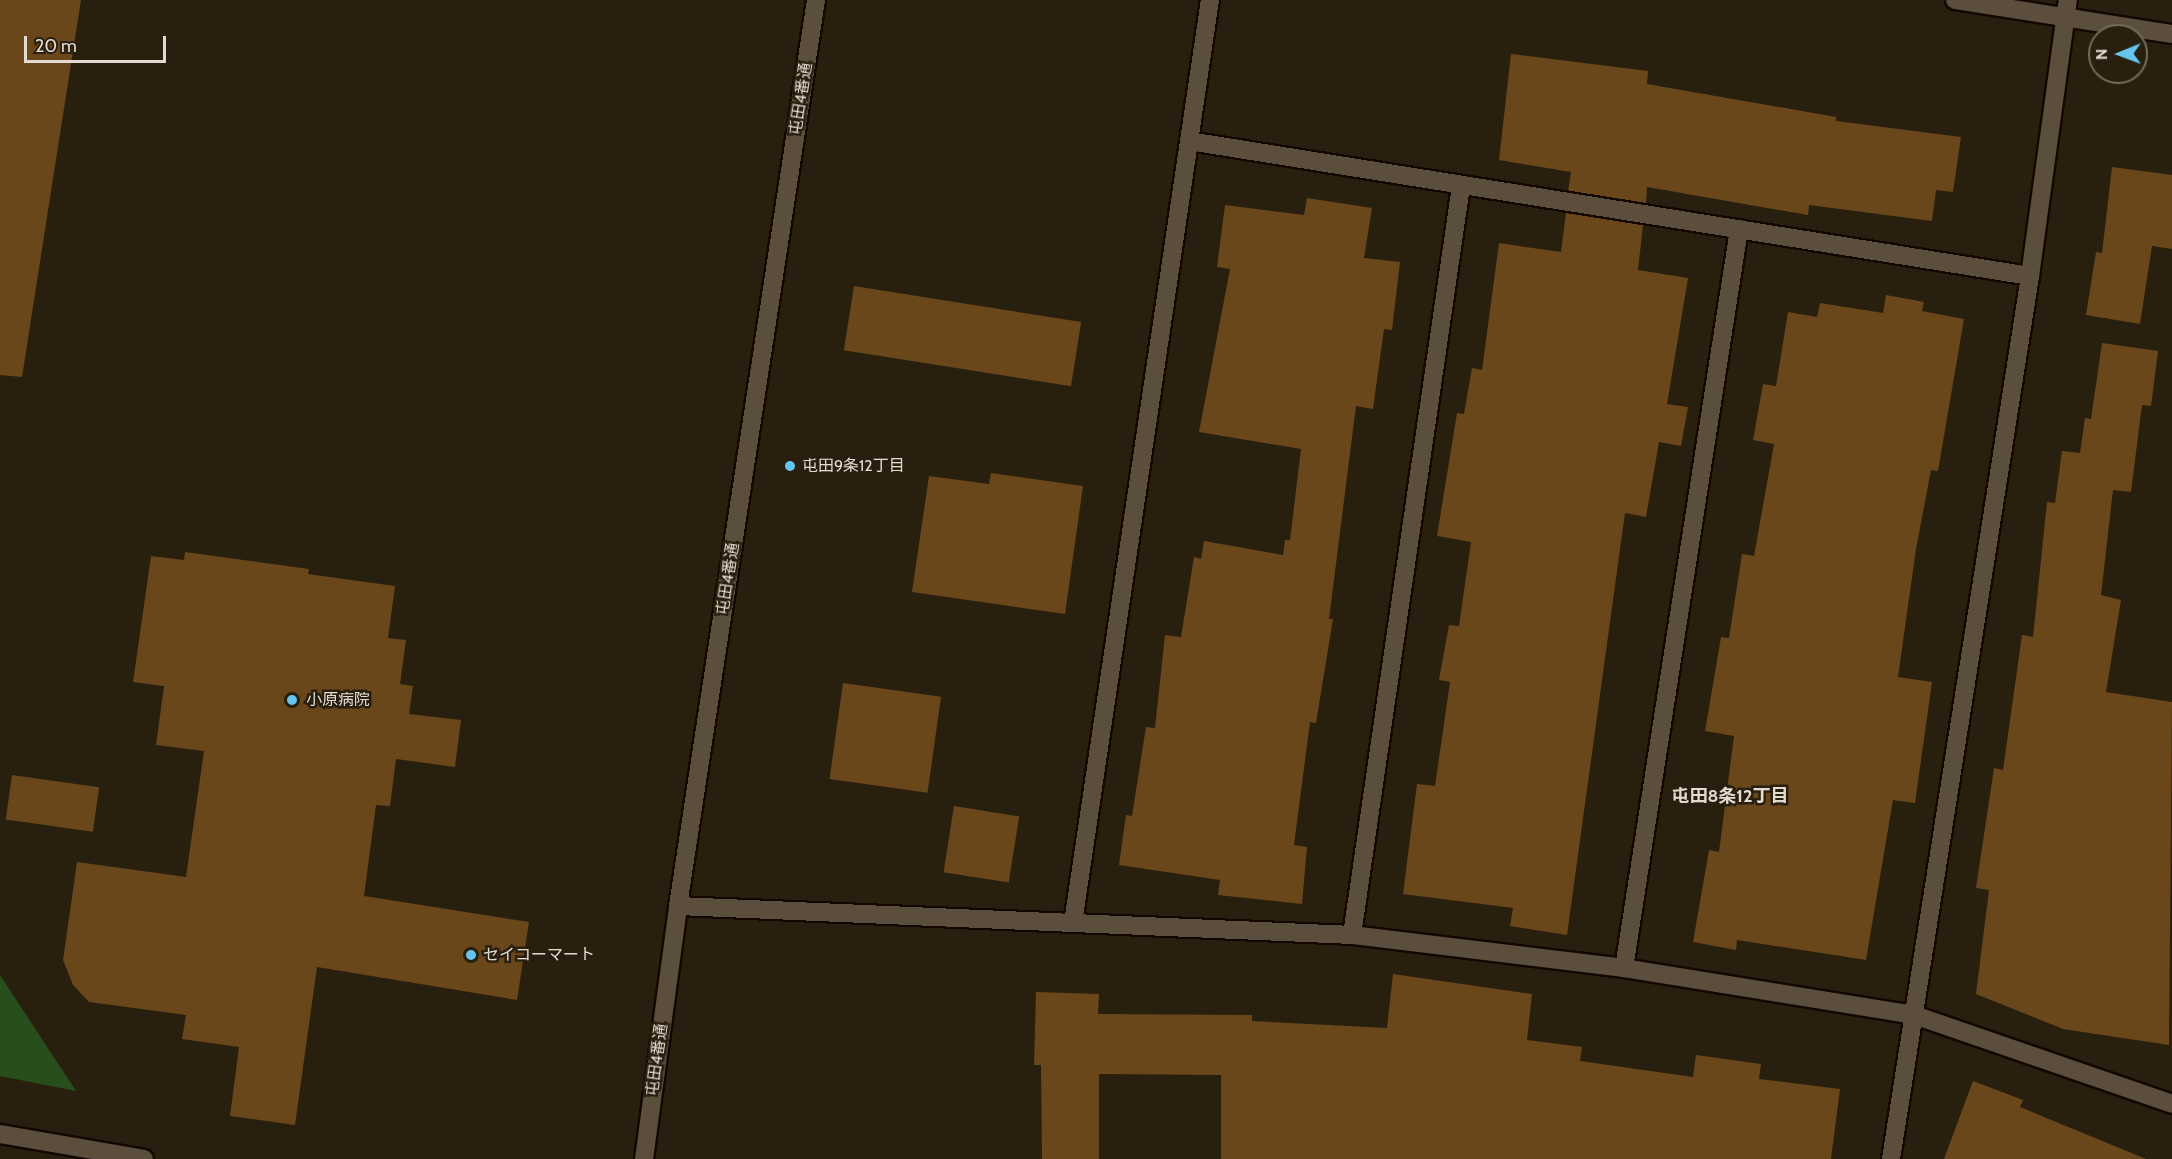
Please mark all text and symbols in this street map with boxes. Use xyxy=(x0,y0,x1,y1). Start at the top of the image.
scale bar xyxy=(27,24,170,62)
north arrow xyxy=(2088,24,2148,84)
text: 20 m xyxy=(35,35,77,57)
text: N xyxy=(2092,48,2111,60)
street label: 屯田4番通 xyxy=(786,61,816,137)
place label: 屯田9条12丁目 xyxy=(802,456,905,476)
marker: 屯田9条12丁目 xyxy=(783,459,797,473)
street label: 屯田4番通 xyxy=(713,541,743,617)
place label: 小原病院 xyxy=(306,690,370,710)
marker: 小原病院 xyxy=(283,691,301,709)
district label: 屯田8条12丁目 xyxy=(1671,785,1789,807)
place label: セイコーマート xyxy=(483,945,595,965)
marker: セイコーマート xyxy=(464,948,478,962)
street label: 屯田4番通 xyxy=(642,1022,672,1098)

